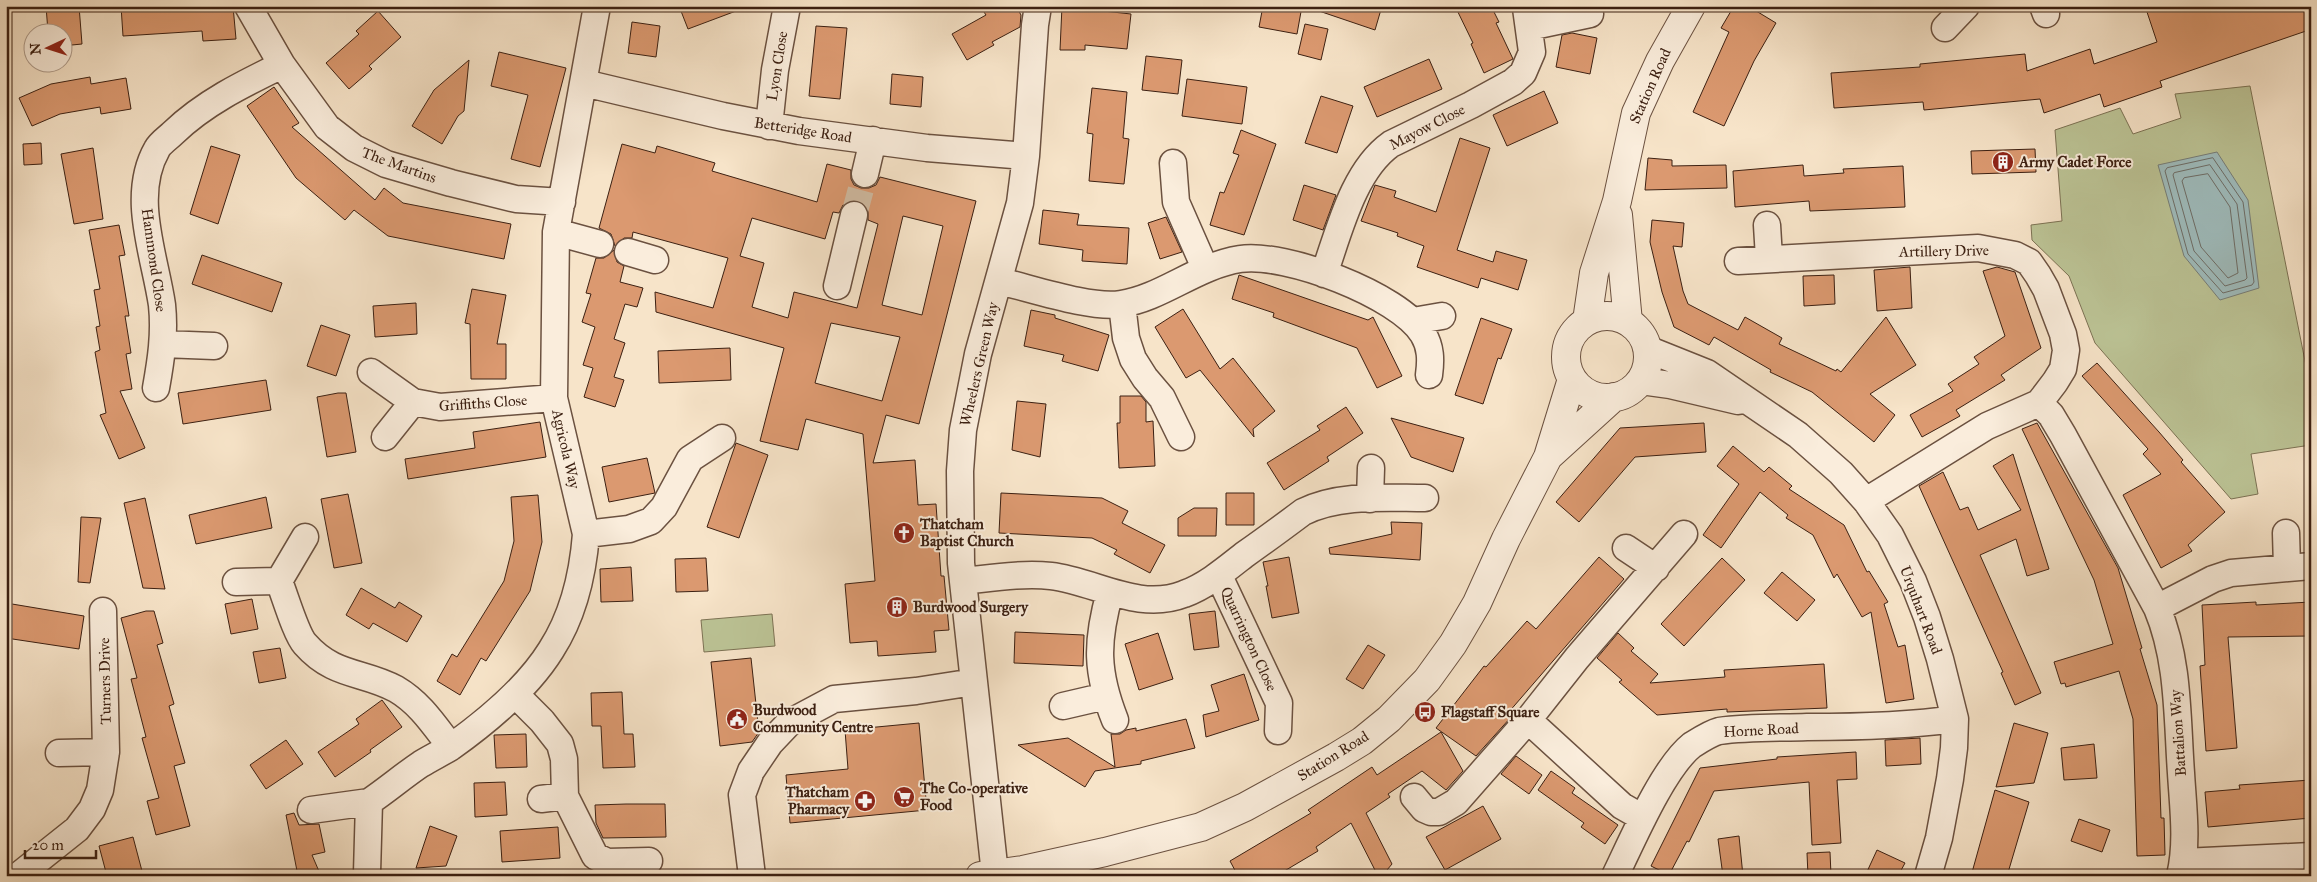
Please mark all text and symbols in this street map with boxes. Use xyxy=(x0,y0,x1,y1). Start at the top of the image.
north arrow xyxy=(22,22,72,72)
street label: Lyon Close xyxy=(763,30,791,102)
text: N xyxy=(27,42,44,55)
street label: Station Road xyxy=(1625,45,1675,126)
street label: Mayow Close xyxy=(1386,100,1468,154)
street label: Betteridge Road xyxy=(753,113,854,147)
street label: The Martins xyxy=(359,143,439,187)
building icon: Army Cadet Force xyxy=(1991,150,2015,174)
place label: Army Cadet Force xyxy=(2018,153,2132,172)
street label: Hammond Close xyxy=(138,207,170,313)
street label: Artillery Drive xyxy=(1898,241,1989,261)
street label: Wheelers Green Way xyxy=(956,299,1002,428)
street label: Griffiths Close xyxy=(438,391,528,415)
street label: Agricola Way xyxy=(548,407,584,491)
place label: Thatcham Baptist Church xyxy=(919,515,1015,551)
church icon: Thatcham Baptist Church xyxy=(892,521,916,545)
street label: Urquhart Road xyxy=(1895,563,1946,657)
street label: Quarrington Close xyxy=(1217,584,1281,694)
building icon: Burdwood Surgery xyxy=(885,595,909,619)
place label: Burdwood Surgery xyxy=(913,598,1029,617)
street label: Turners Drive xyxy=(95,637,115,725)
street label: Battalion Way xyxy=(2166,688,2190,777)
bus stop icon: Flagstaff Square xyxy=(1413,700,1437,724)
place label: Burdwood Community Centre xyxy=(753,701,874,737)
place label: Flagstaff Square xyxy=(1441,703,1540,722)
public building icon: Burdwood Community Centre xyxy=(725,707,749,731)
street label: Horne Road xyxy=(1723,719,1800,741)
street label: Station Road xyxy=(1294,727,1372,785)
place label: The Co-operative Food xyxy=(919,779,1029,814)
place label: Thatcham Pharmacy xyxy=(784,783,850,819)
supermarket icon: The Co-operative Food xyxy=(892,785,916,809)
pharmacy icon: Thatcham Pharmacy xyxy=(853,789,877,813)
scale bar xyxy=(25,827,96,859)
text: 20 m xyxy=(32,836,64,854)

